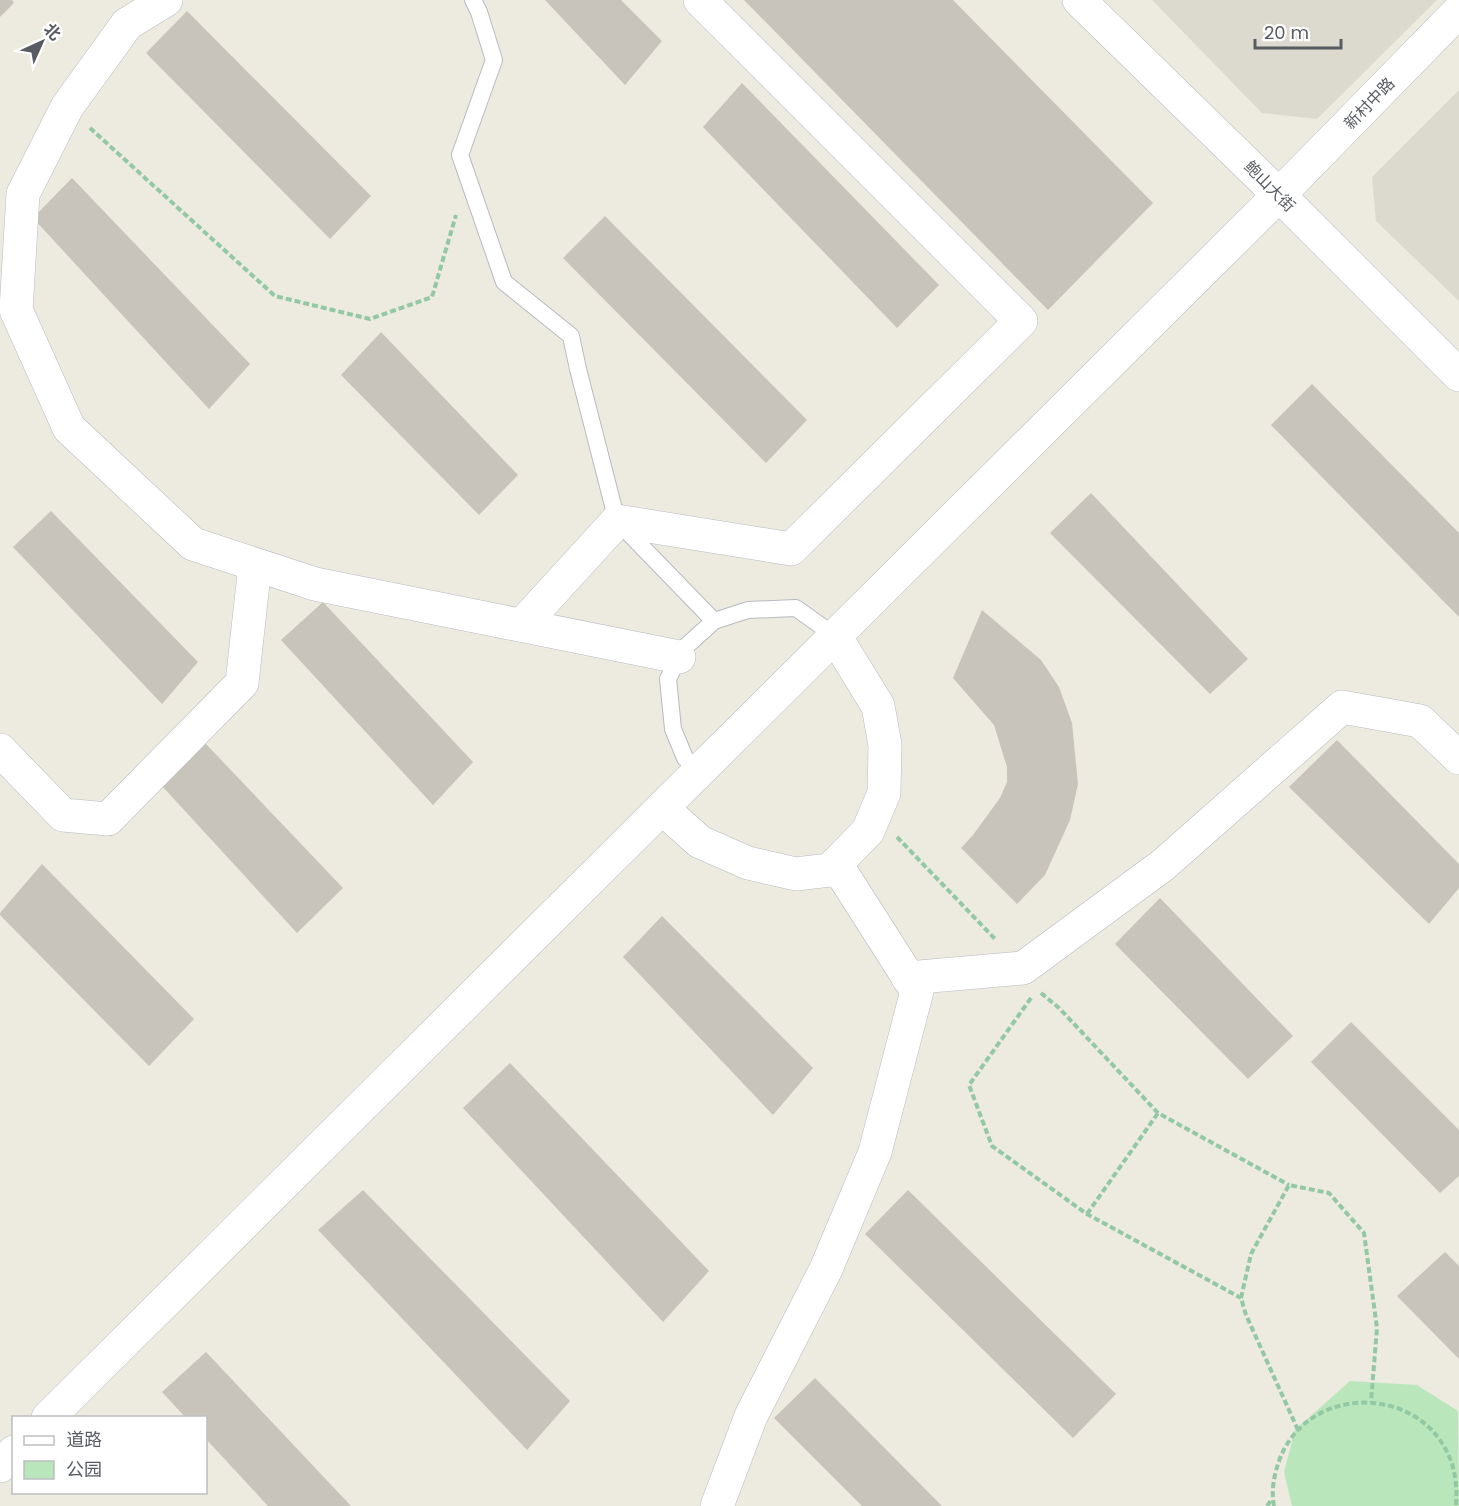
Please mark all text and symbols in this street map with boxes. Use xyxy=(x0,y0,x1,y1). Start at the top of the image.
north arrow xyxy=(12,12,72,72)
scale bar xyxy=(1255,12,1340,50)
text: 北 xyxy=(38,18,66,46)
text: 20 m xyxy=(1264,20,1309,45)
street label: 新村中路 xyxy=(1339,72,1400,134)
street label: 鲍山大街 xyxy=(1239,156,1300,217)
legend xyxy=(12,1416,207,1494)
text: 道路 xyxy=(66,1427,102,1452)
text: 公园 xyxy=(66,1457,102,1482)

